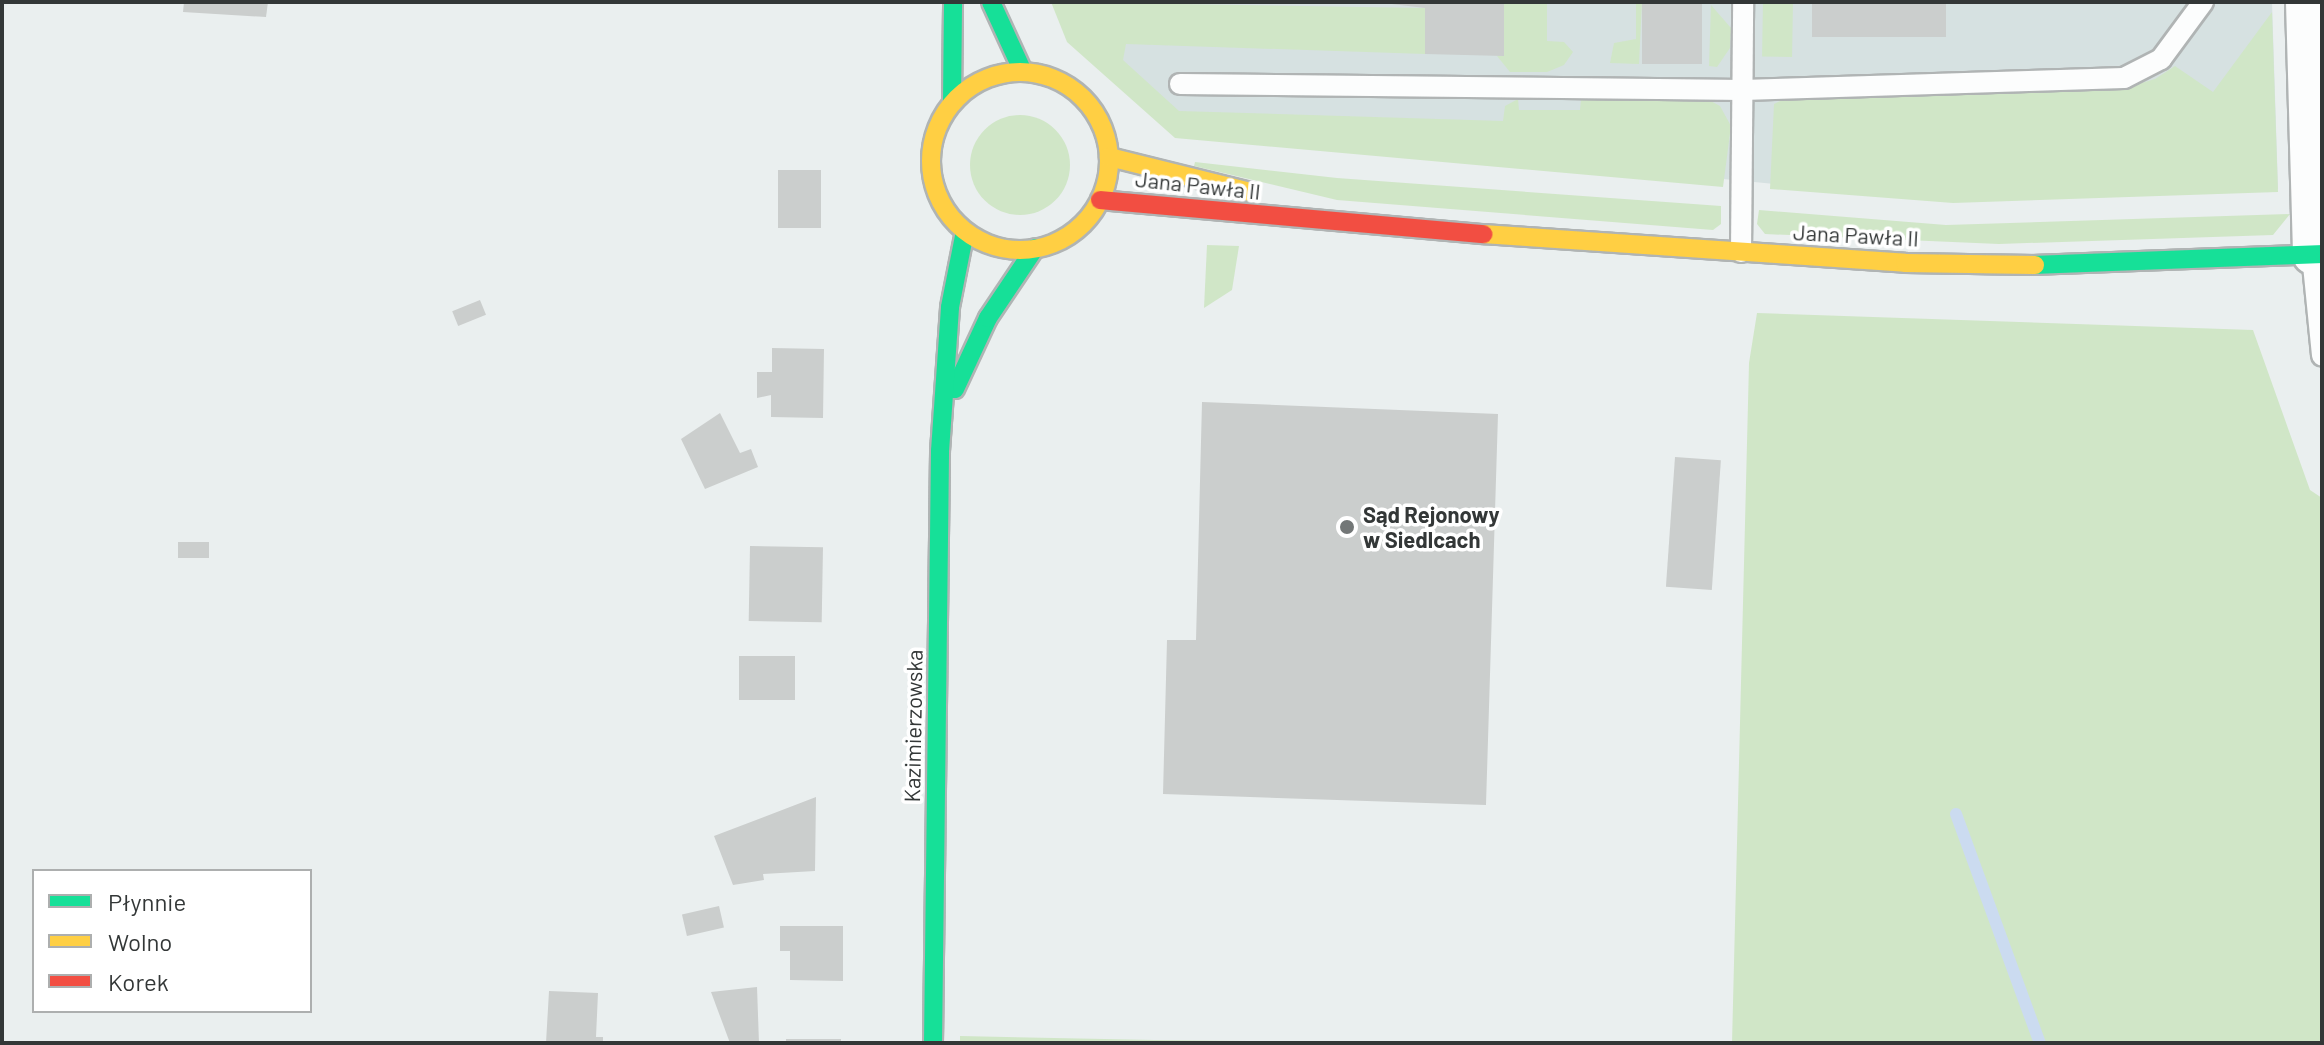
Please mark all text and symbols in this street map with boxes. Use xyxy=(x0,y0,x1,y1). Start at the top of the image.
street label: Jana Pawła II xyxy=(1134,165,1262,205)
street label: Jana Pawła II xyxy=(1792,219,1920,251)
place label: Sąd Rejonowy w Siedlcach xyxy=(1363,501,1499,552)
marker: Sąd Rejonowy w Siedlcach xyxy=(1338,518,1356,536)
street label: Kazimierzowska xyxy=(898,649,928,803)
legend xyxy=(32,869,312,1013)
text: Płynnie xyxy=(108,887,186,916)
text: Wolno xyxy=(108,927,172,956)
text: Korek xyxy=(108,967,169,996)

